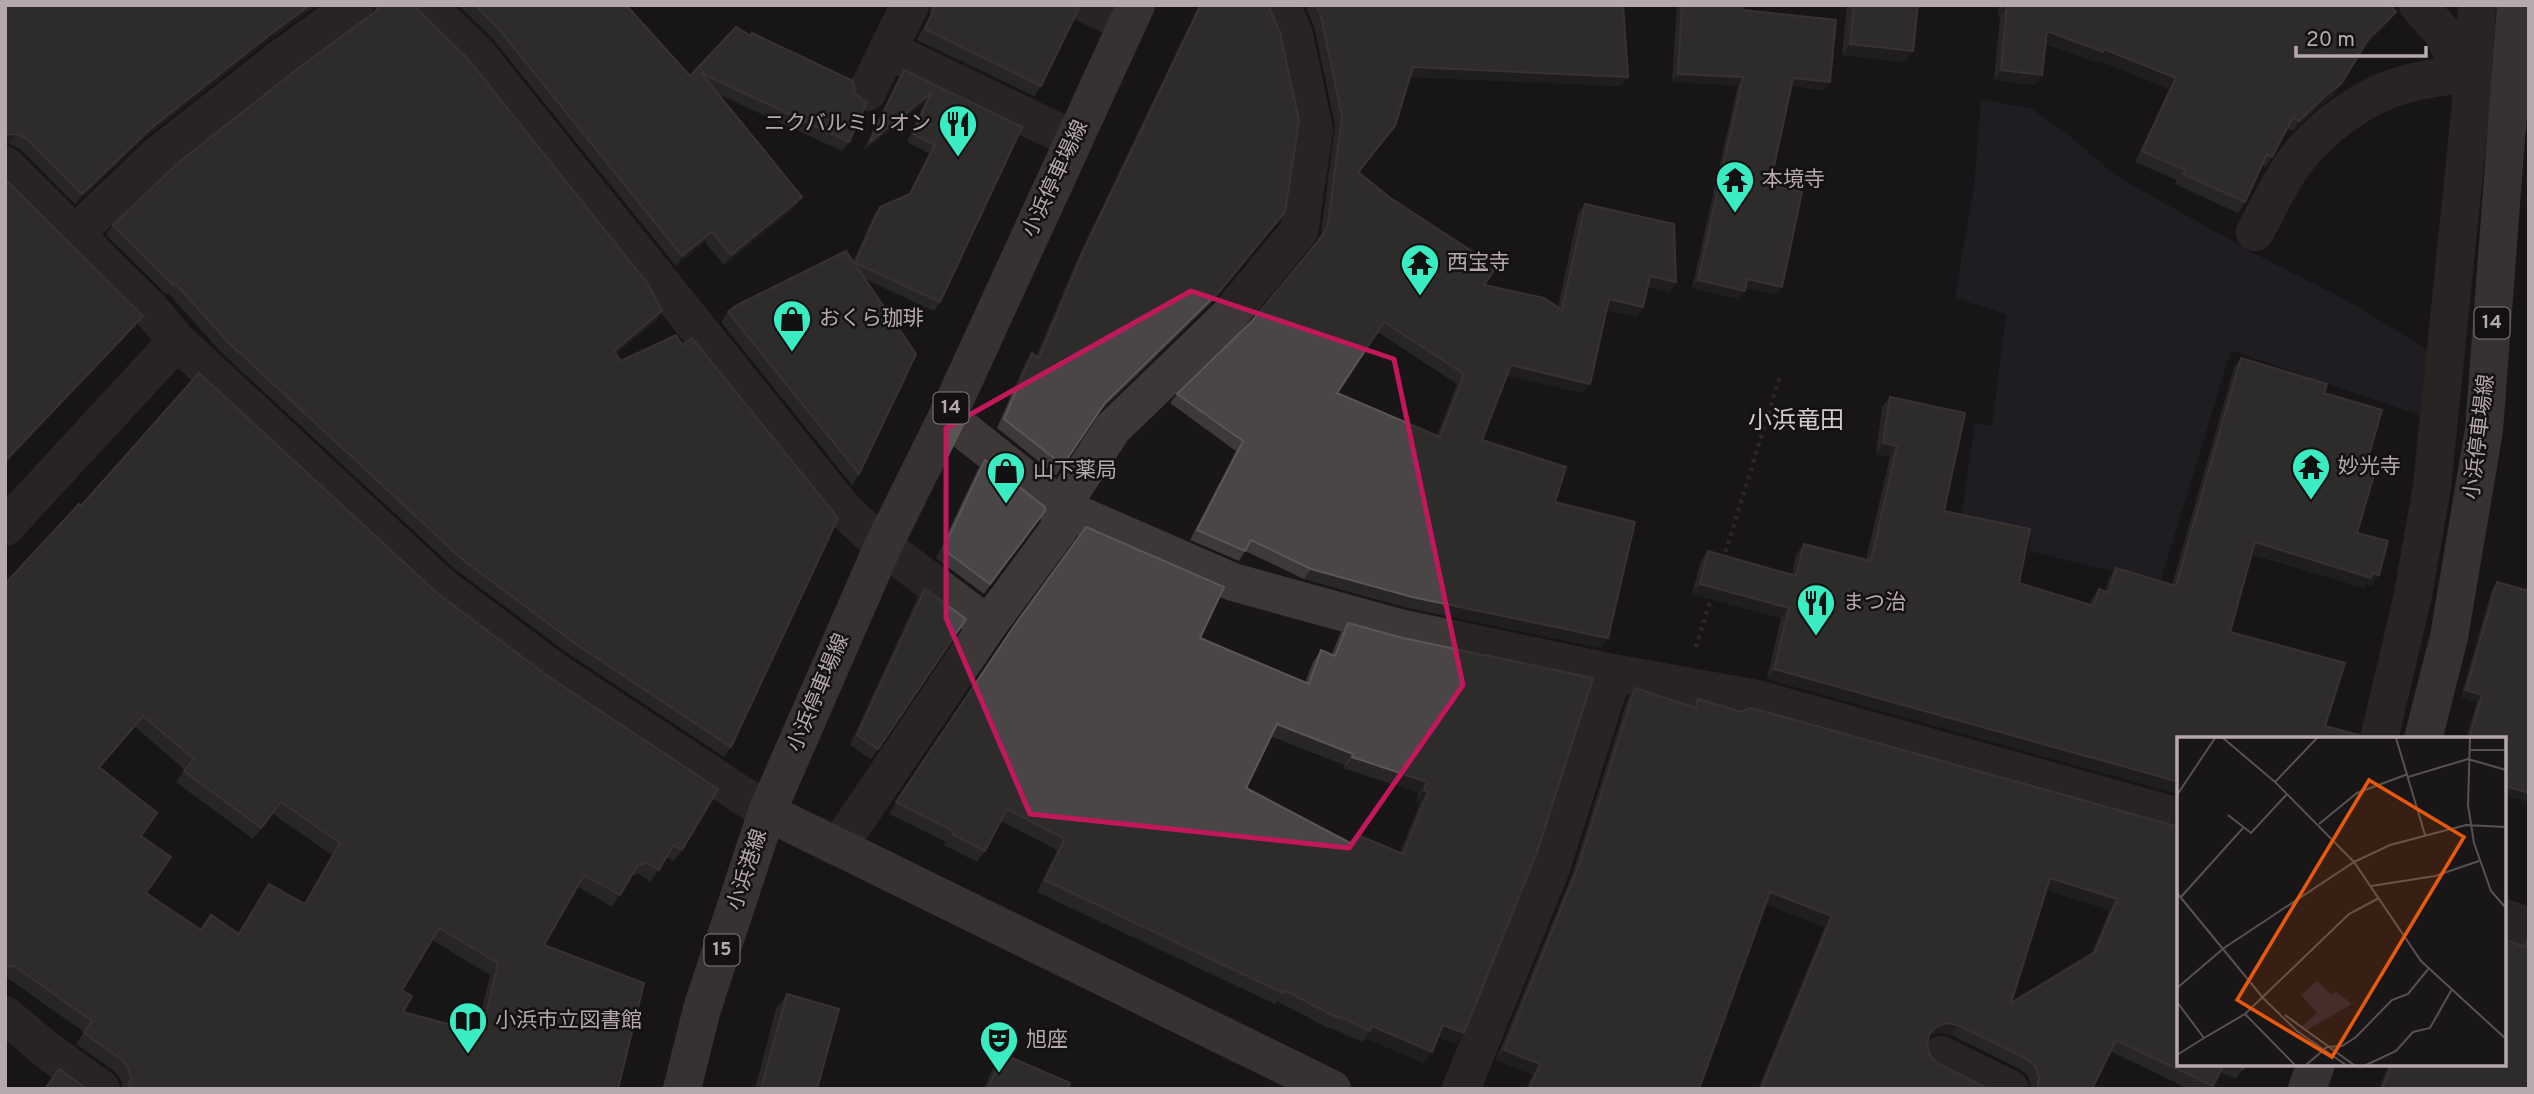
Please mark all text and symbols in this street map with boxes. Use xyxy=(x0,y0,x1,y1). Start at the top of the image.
scale bar xyxy=(2296,14,2426,58)
text: 20 m xyxy=(2306,27,2355,54)
restaurant icon: ニクバルミリオン xyxy=(937,103,979,158)
place label: ニクバルミリオン xyxy=(764,111,931,138)
street label: 小浜停車場線 xyxy=(1017,116,1095,242)
temple icon: 本境寺 xyxy=(1714,159,1756,214)
place label: 本境寺 xyxy=(1762,167,1825,194)
temple icon: 西宝寺 xyxy=(1399,242,1441,297)
place label: 西宝寺 xyxy=(1447,250,1510,277)
shop icon: おくら珈琲 xyxy=(771,298,813,353)
place label: おくら珈琲 xyxy=(819,306,924,333)
road number: 14 xyxy=(2474,308,2510,338)
street label: 小浜停車場線 xyxy=(2459,373,2501,501)
road number: 14 xyxy=(934,392,968,424)
district label: 小浜竜田 xyxy=(1748,407,1844,437)
temple icon: 妙光寺 xyxy=(2290,446,2332,501)
shop icon: 山下薬局 xyxy=(985,450,1027,505)
place label: 妙光寺 xyxy=(2338,454,2401,481)
place label: 山下薬局 xyxy=(1033,458,1117,485)
restaurant icon: まつ治 xyxy=(1795,582,1837,637)
place label: まつ治 xyxy=(1843,590,1906,617)
street label: 小浜停車場線 xyxy=(782,630,856,756)
inset map xyxy=(2177,737,2506,1066)
street label: 小浜港線 xyxy=(722,826,774,914)
road number: 15 xyxy=(704,934,740,966)
library icon: 小浜市立図書館 xyxy=(447,1000,489,1055)
place label: 小浜市立図書館 xyxy=(495,1008,642,1035)
theatre icon: 旭座 xyxy=(978,1019,1020,1074)
place label: 旭座 xyxy=(1026,1027,1068,1054)

